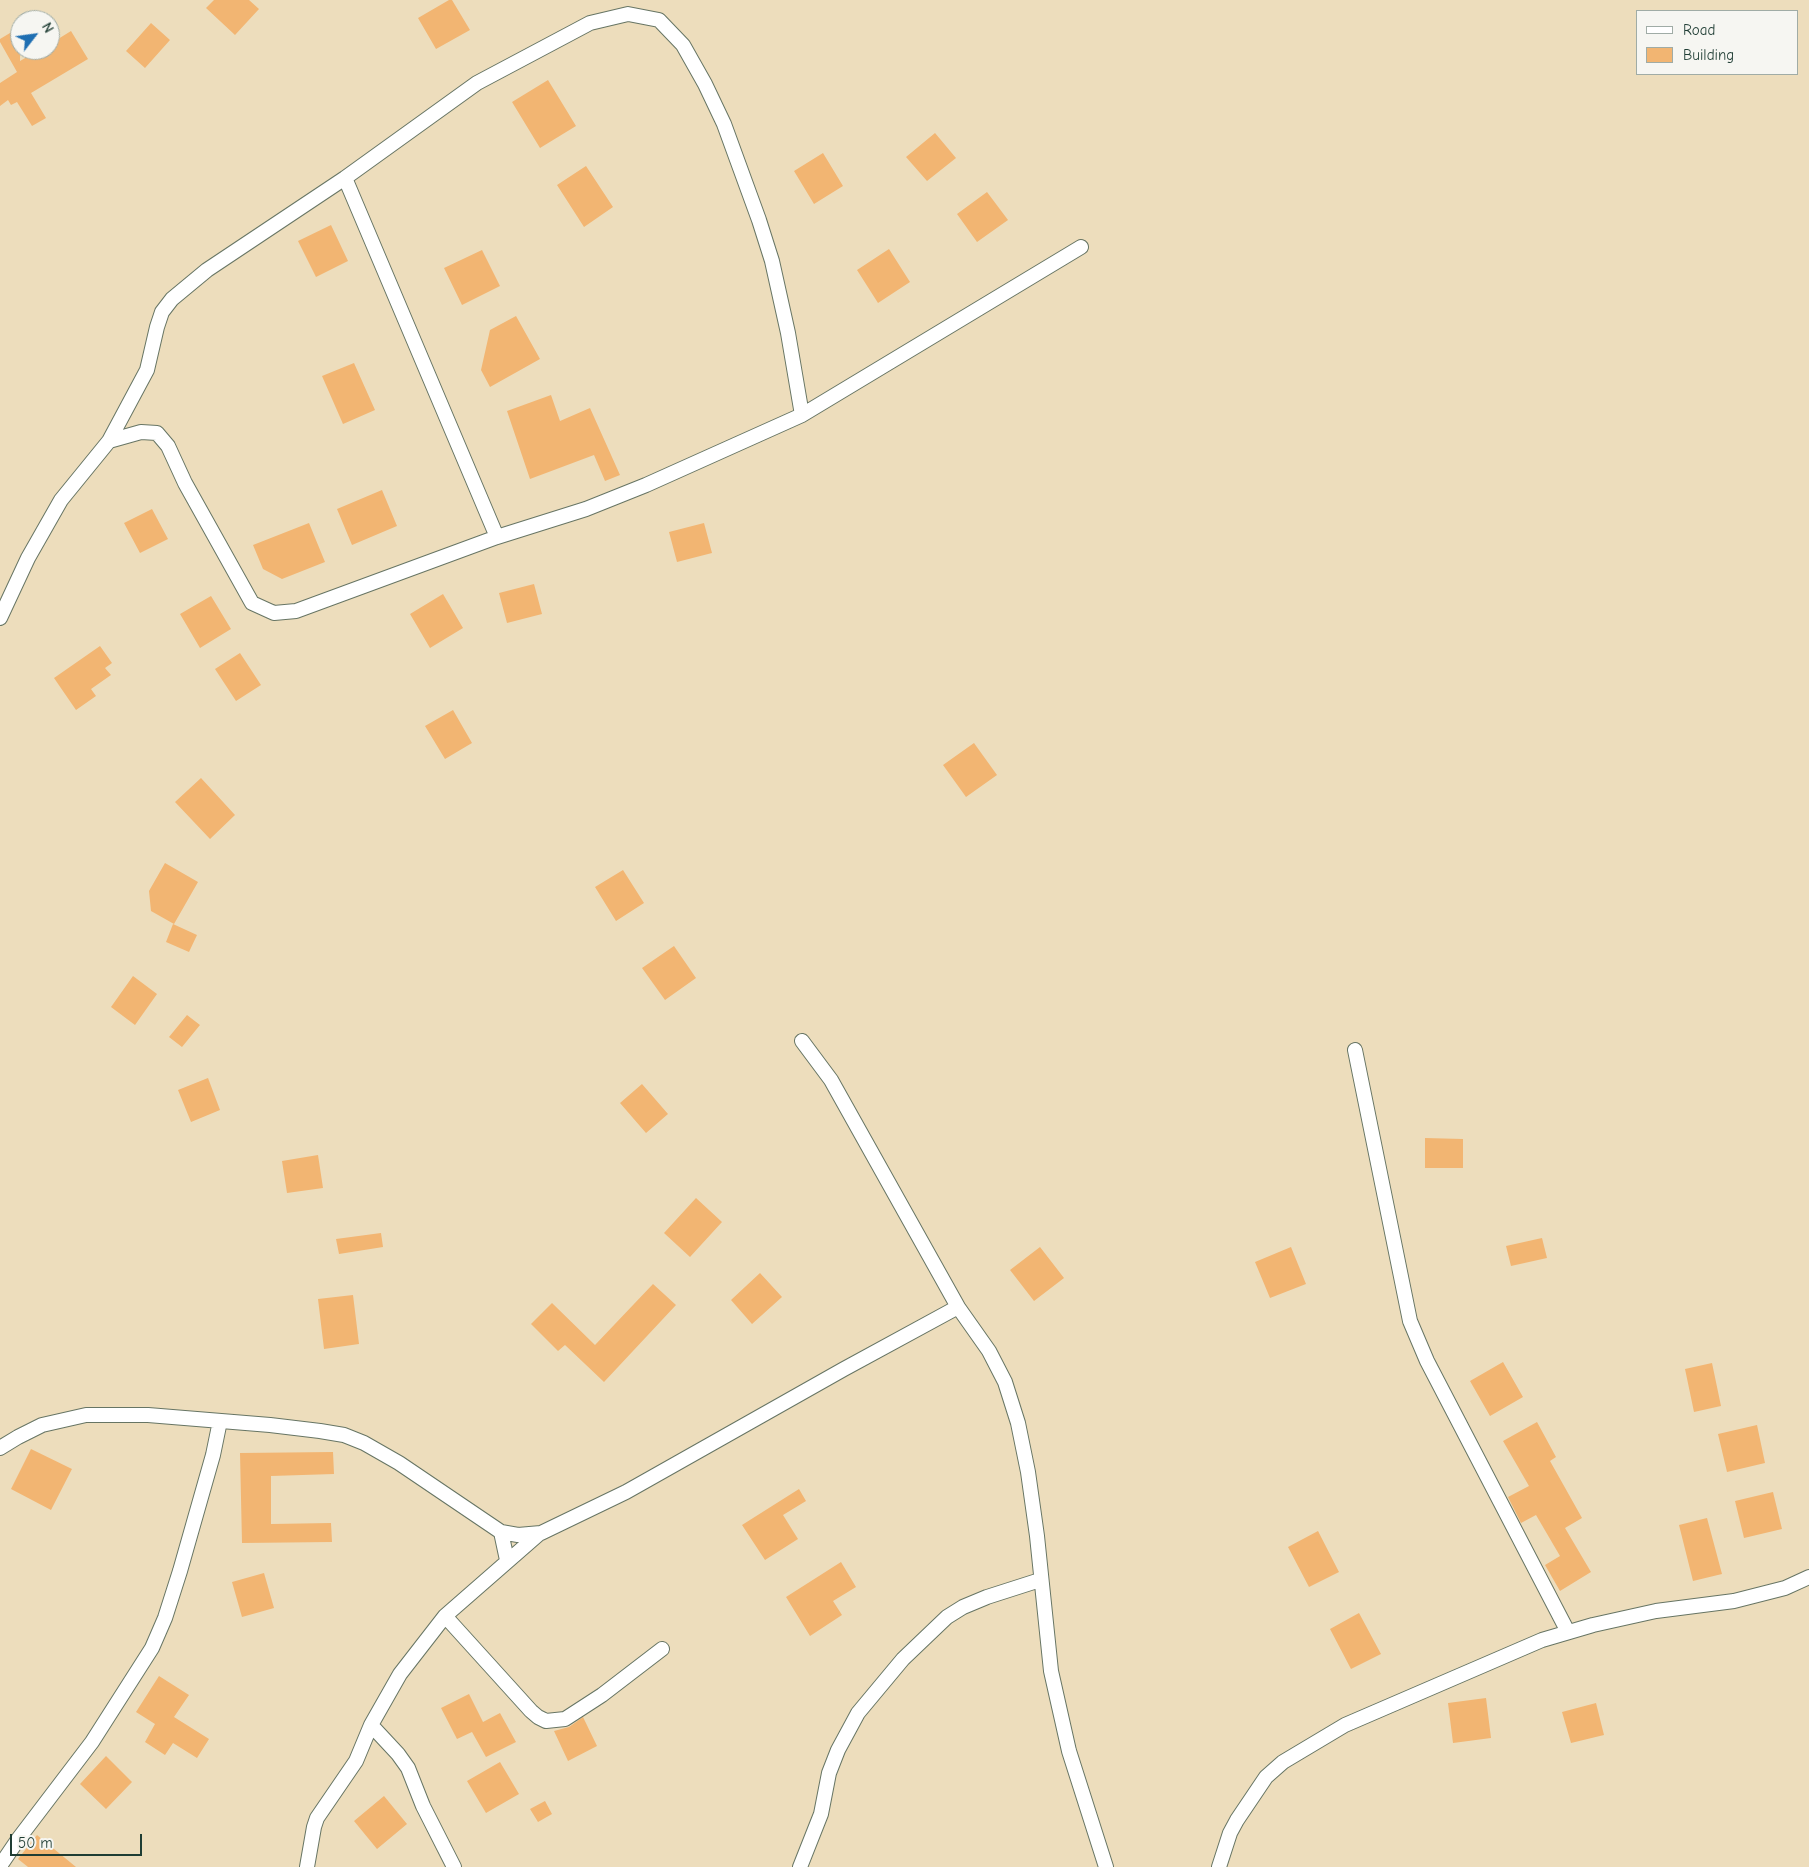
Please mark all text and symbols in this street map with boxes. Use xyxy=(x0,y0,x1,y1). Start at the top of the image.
north arrow xyxy=(10,10,60,60)
legend xyxy=(1636,10,1799,75)
text: N xyxy=(38,20,57,36)
text: Road xyxy=(1683,21,1715,39)
text: Building xyxy=(1683,46,1734,64)
scale bar xyxy=(12,1824,145,1856)
text: 50 m xyxy=(18,1834,53,1852)

